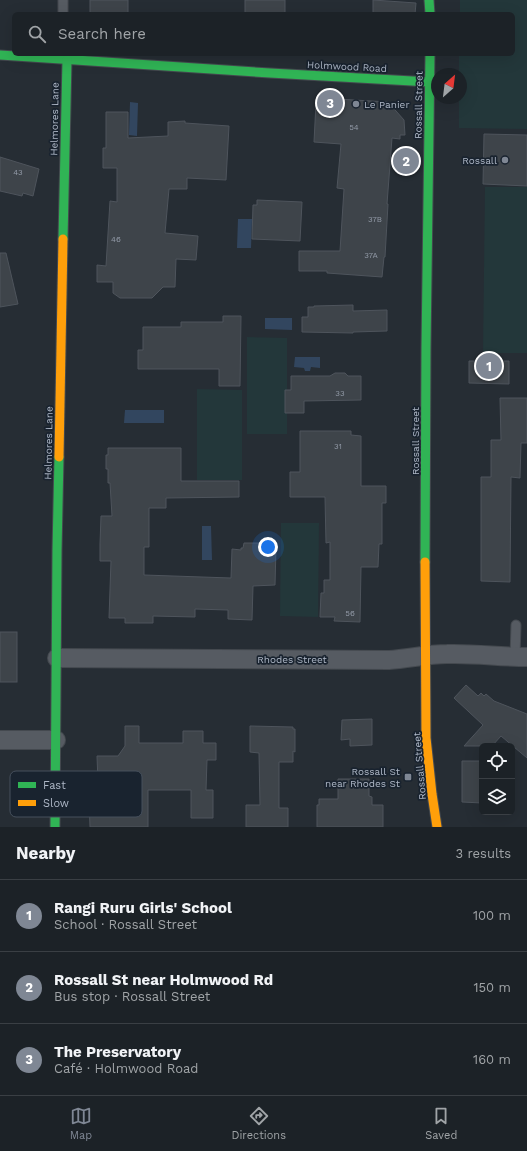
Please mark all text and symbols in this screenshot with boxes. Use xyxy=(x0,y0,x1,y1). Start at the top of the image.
search box xyxy=(12,12,515,56)
icon: search xyxy=(26,23,48,45)
text: Search here xyxy=(58,25,146,43)
street label: Holmwood Road xyxy=(307,59,387,74)
north arrow xyxy=(431,68,467,104)
street label: Rossall Street xyxy=(412,70,425,139)
street label: Helmores Lane xyxy=(48,82,61,156)
pin: 3 xyxy=(317,88,343,118)
marker: Le Panier xyxy=(351,99,361,109)
place label: Le Panier xyxy=(364,99,409,110)
house number: 54 xyxy=(349,123,359,132)
pin: 2 xyxy=(393,146,419,176)
place label: Rossall xyxy=(462,155,497,166)
marker: Rossall xyxy=(500,155,510,165)
house number: 43 xyxy=(13,168,23,177)
house number: 37B xyxy=(368,215,382,224)
house number: 46 xyxy=(111,235,121,244)
house number: 37A xyxy=(364,251,379,260)
pin: 1 xyxy=(476,351,502,381)
house number: 33 xyxy=(335,389,345,398)
street label: Helmores Lane xyxy=(42,406,55,480)
street label: Rossall Street xyxy=(410,406,421,475)
house number: 31 xyxy=(334,442,342,451)
your location xyxy=(258,537,278,557)
house number: 56 xyxy=(345,609,355,618)
street label: Rhodes Street xyxy=(257,654,328,665)
street label: Rossall Street xyxy=(411,731,428,800)
map controls xyxy=(479,743,515,815)
button: locate xyxy=(479,743,515,779)
place label: Rossall St near Rhodes St xyxy=(325,766,401,789)
legend xyxy=(10,771,142,817)
marker: Rossall St near Rhodes St xyxy=(403,772,413,782)
text: Fast xyxy=(43,779,66,792)
button: layers xyxy=(479,779,515,815)
text: Slow xyxy=(43,797,69,810)
text: Nearby xyxy=(16,843,75,863)
text: 3 results xyxy=(456,846,511,861)
text: Rangi Ruru Girls' School xyxy=(54,899,232,917)
text: 1 xyxy=(26,908,32,923)
text: 100 m xyxy=(473,908,511,923)
text: School · Rossall Street xyxy=(54,917,197,932)
text: Rossall St near Holmwood Rd xyxy=(54,971,273,989)
text: 2 xyxy=(25,980,33,995)
text: 150 m xyxy=(473,980,511,995)
text: Bus stop · Rossall Street xyxy=(54,989,210,1004)
text: The Preservatory xyxy=(54,1043,181,1061)
text: 3 xyxy=(25,1052,33,1067)
text: 160 m xyxy=(473,1052,511,1067)
text: Café · Holmwood Road xyxy=(54,1061,199,1076)
tab: Map xyxy=(70,1105,92,1142)
tab: Directions xyxy=(232,1105,286,1142)
tab: Saved xyxy=(425,1105,457,1142)

